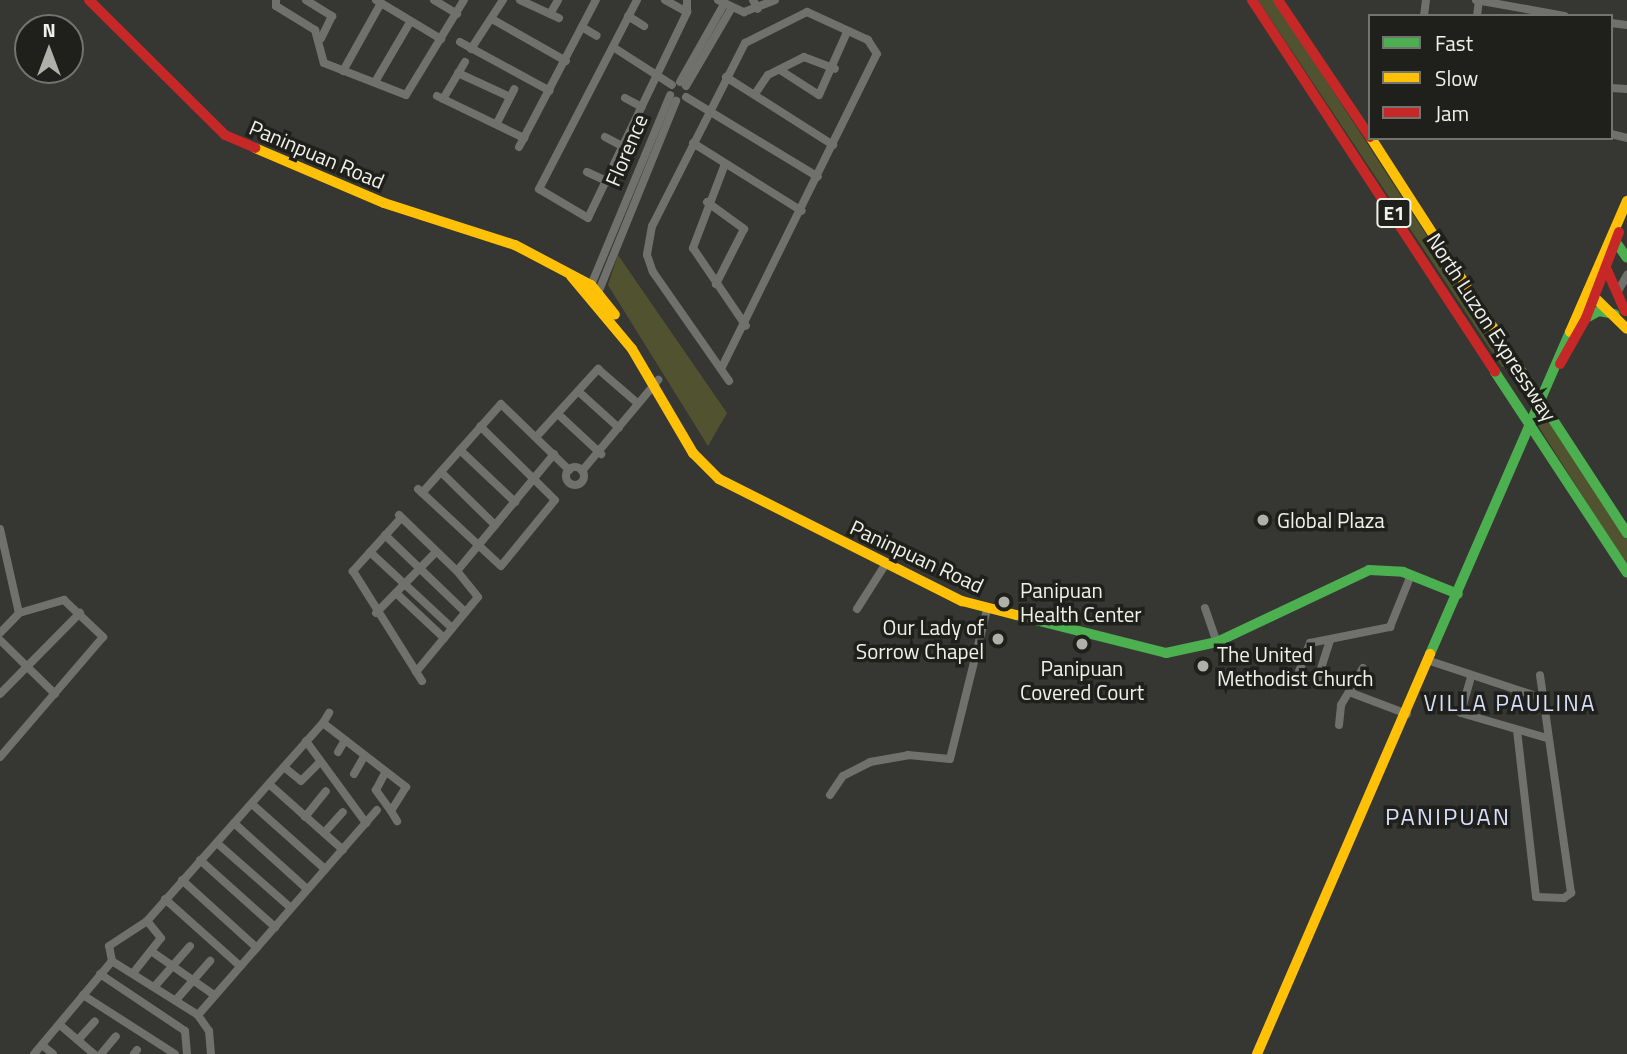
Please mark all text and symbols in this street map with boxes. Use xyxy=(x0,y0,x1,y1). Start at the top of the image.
north arrow xyxy=(14,14,84,84)
legend xyxy=(1368,14,1613,140)
text: N xyxy=(42,15,56,44)
text: Fast xyxy=(1435,27,1473,59)
text: Slow xyxy=(1435,62,1478,94)
text: Jam xyxy=(1435,97,1469,129)
street label: Florence xyxy=(600,110,652,190)
street label: Paninpuan Road xyxy=(246,114,388,194)
road number: E1 xyxy=(1375,197,1413,228)
street label: North Luzon Expressway xyxy=(1422,228,1562,426)
place label: Global Plaza xyxy=(1277,507,1385,533)
marker: Global Plaza xyxy=(1255,512,1271,528)
street label: Paninpuan Road xyxy=(846,514,988,598)
place label: Panipuan Health Center xyxy=(1020,577,1142,627)
marker: Panipuan Health Center xyxy=(994,592,1014,612)
place label: Our Lady of Sorrow Chapel xyxy=(856,614,984,664)
marker: Our Lady of Sorrow Chapel xyxy=(990,631,1006,647)
marker: Panipuan Covered Court xyxy=(1074,636,1090,652)
place label: The United Methodist Church xyxy=(1217,641,1374,691)
place label: Panipuan Covered Court xyxy=(1020,655,1144,705)
marker: The United Methodist Church xyxy=(1195,658,1211,674)
district label: VILLA PAULINA xyxy=(1425,689,1595,717)
district label: PANIPUAN xyxy=(1386,803,1510,831)

